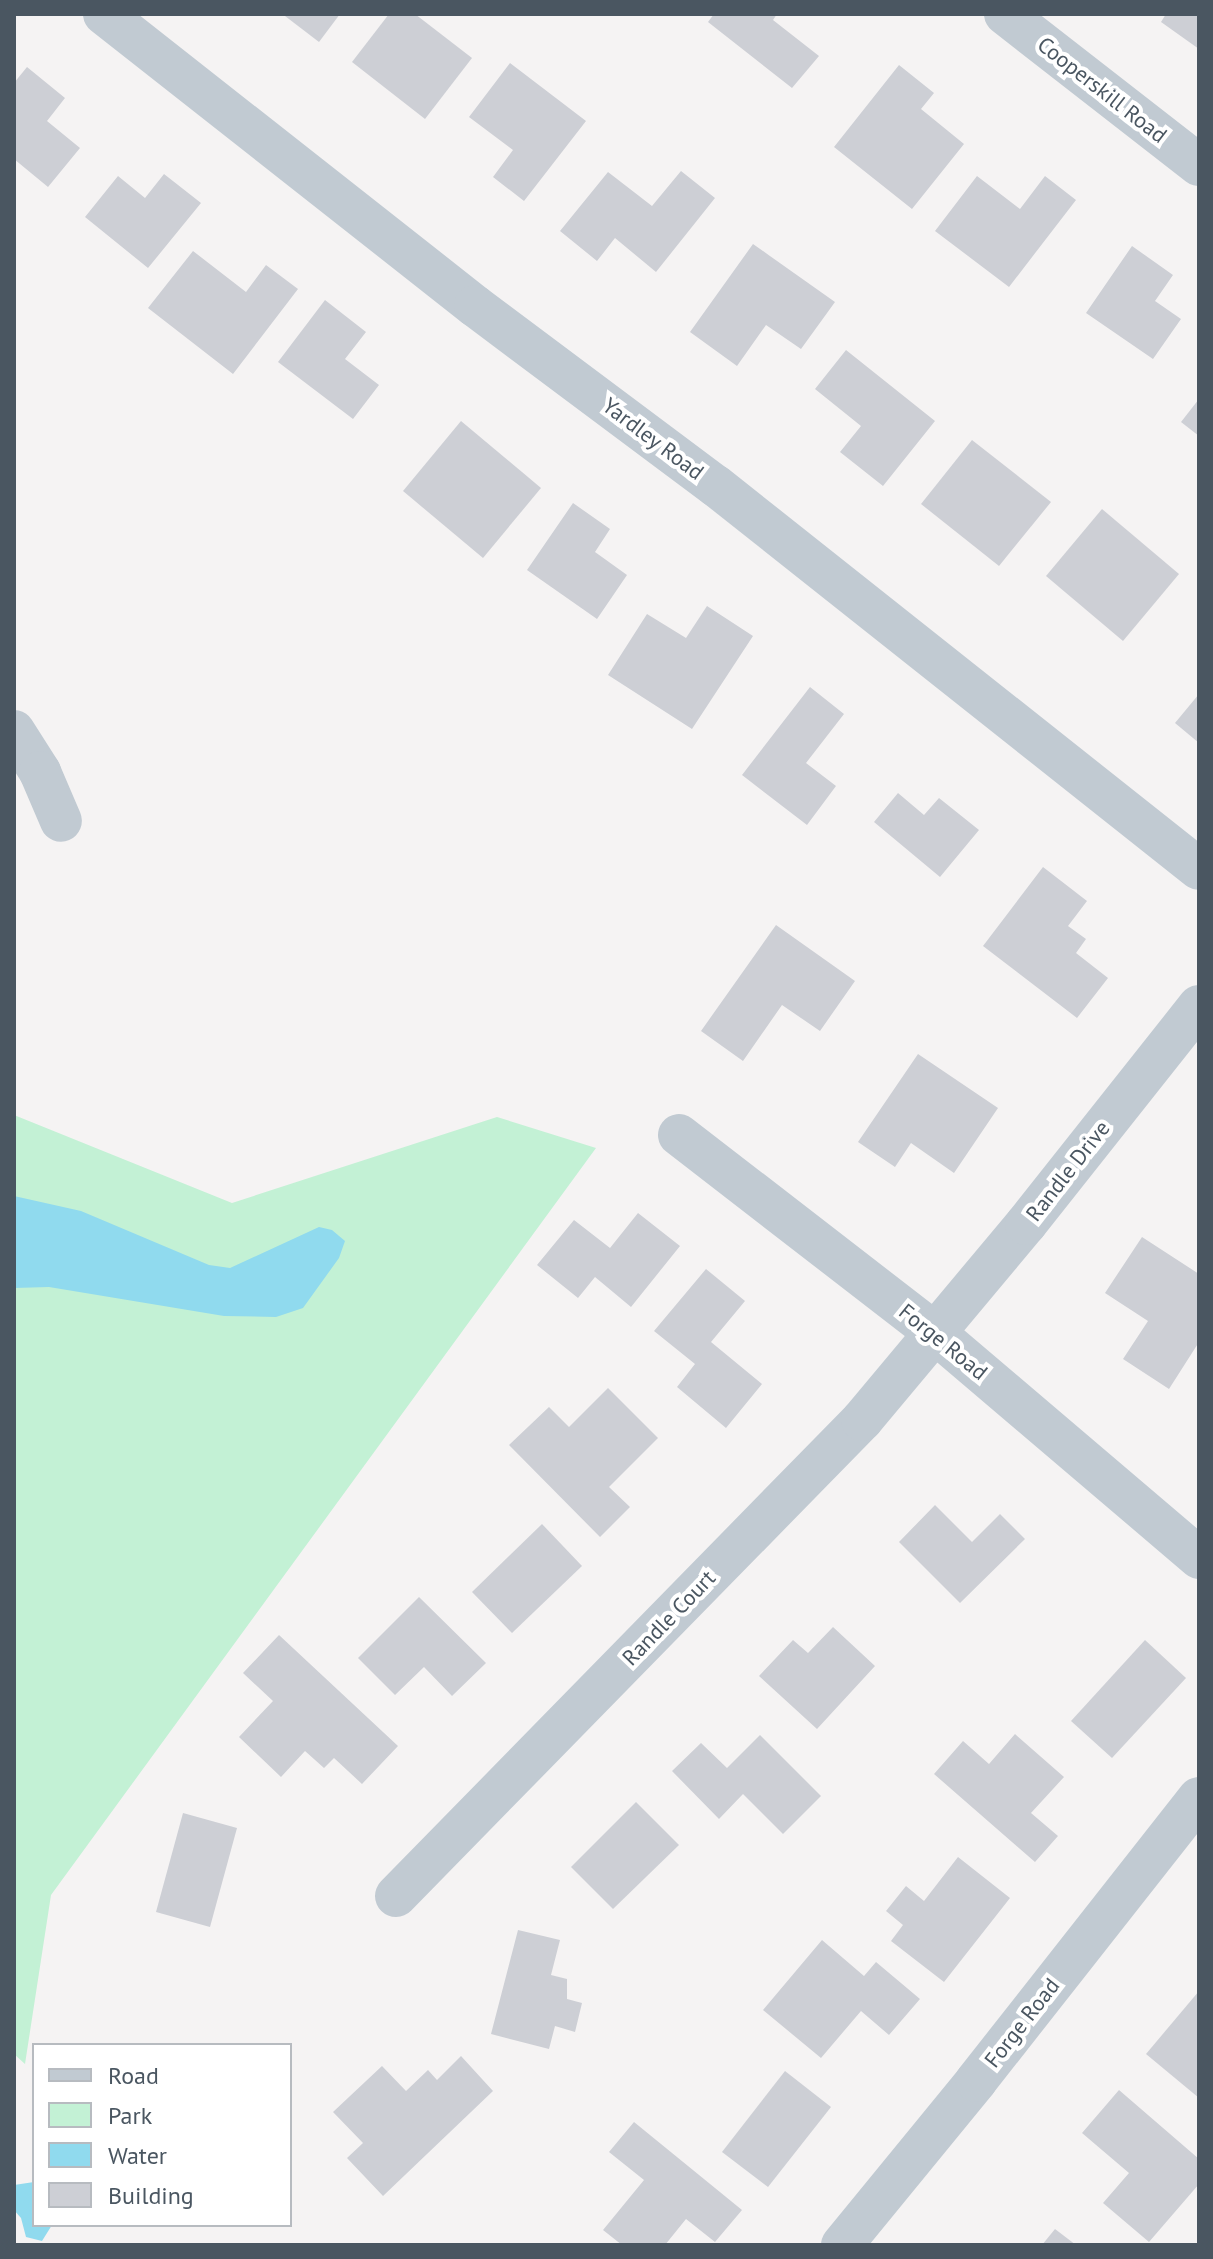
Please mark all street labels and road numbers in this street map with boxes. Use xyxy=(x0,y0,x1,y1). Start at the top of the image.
street label: Cooperskill Road xyxy=(1032,31,1172,149)
street label: Yardley Road xyxy=(597,392,709,486)
street label: Randle Drive xyxy=(1021,1115,1115,1227)
street label: Forge Road xyxy=(893,1298,993,1386)
street label: Randle Court xyxy=(617,1565,721,1671)
street label: Forge Road xyxy=(979,1973,1065,2073)

